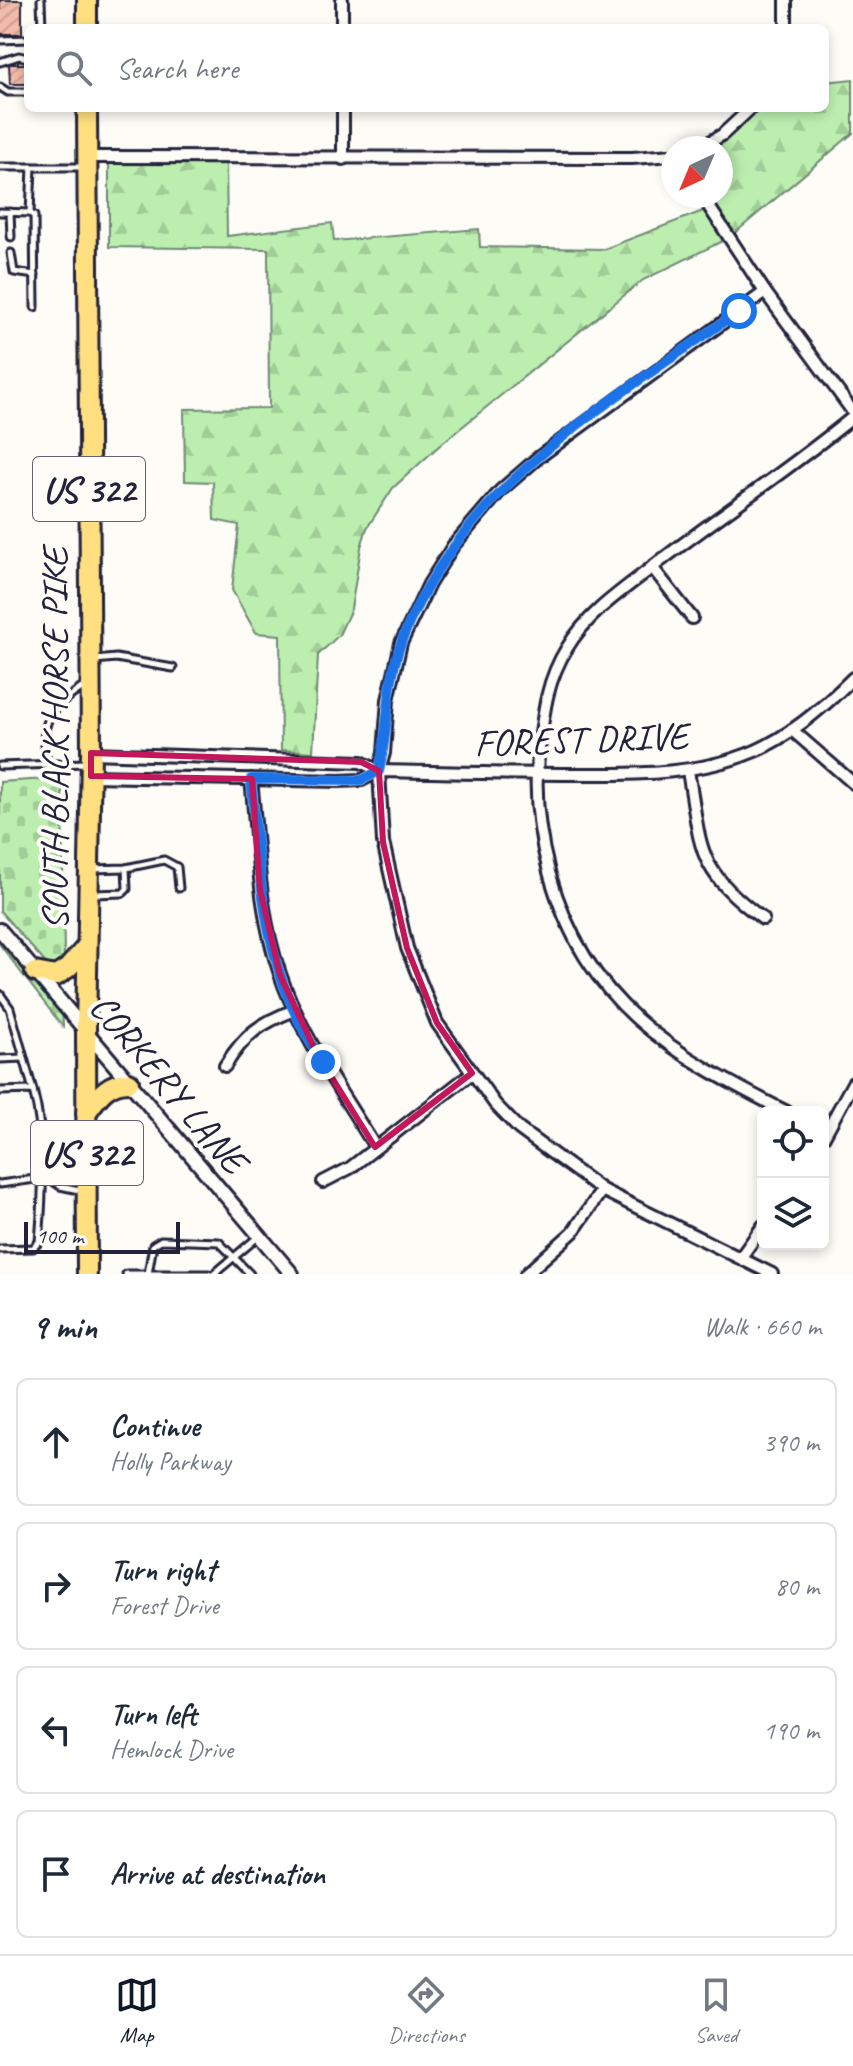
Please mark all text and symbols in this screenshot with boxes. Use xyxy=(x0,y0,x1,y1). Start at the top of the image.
search box xyxy=(24,24,829,112)
icon: search xyxy=(52,46,96,90)
text: Search here xyxy=(116,49,238,87)
north arrow xyxy=(661,136,733,208)
route start xyxy=(721,293,757,329)
road number: US 322 xyxy=(33,457,145,521)
street label: SOUTH BLACK HORSE PIKE xyxy=(31,543,78,930)
street label: FOREST DRIVE xyxy=(474,712,693,767)
street label: CORKERY LANE xyxy=(80,984,261,1187)
route end xyxy=(305,1044,341,1080)
map controls xyxy=(757,1106,829,1250)
button: locate xyxy=(757,1106,829,1178)
road number: US 322 xyxy=(31,1121,143,1185)
button: layers xyxy=(757,1178,829,1250)
scale bar xyxy=(24,1218,180,1254)
text: 100 m xyxy=(36,1222,83,1250)
text: 9 min xyxy=(32,1305,97,1348)
text: Walk · 660 m xyxy=(704,1310,821,1343)
text: Continue xyxy=(110,1407,200,1445)
icon: ahead xyxy=(34,1420,78,1464)
text: 390 m xyxy=(763,1426,819,1459)
text: Holly Parkway xyxy=(110,1445,231,1478)
text: Turn right xyxy=(110,1551,215,1589)
icon: right xyxy=(34,1564,78,1608)
text: 80 m xyxy=(775,1570,819,1603)
text: Forest Drive xyxy=(110,1589,219,1622)
text: Turn left xyxy=(110,1695,197,1733)
icon: left xyxy=(34,1708,78,1752)
text: 190 m xyxy=(763,1714,819,1747)
text: Hemlock Drive xyxy=(110,1733,233,1766)
icon: arrive xyxy=(34,1852,78,1896)
text: Arrive at destination xyxy=(110,1855,325,1893)
tab: Map xyxy=(115,1973,159,2049)
tab: Directions xyxy=(388,1973,465,2049)
tab: Saved xyxy=(694,1973,738,2049)

